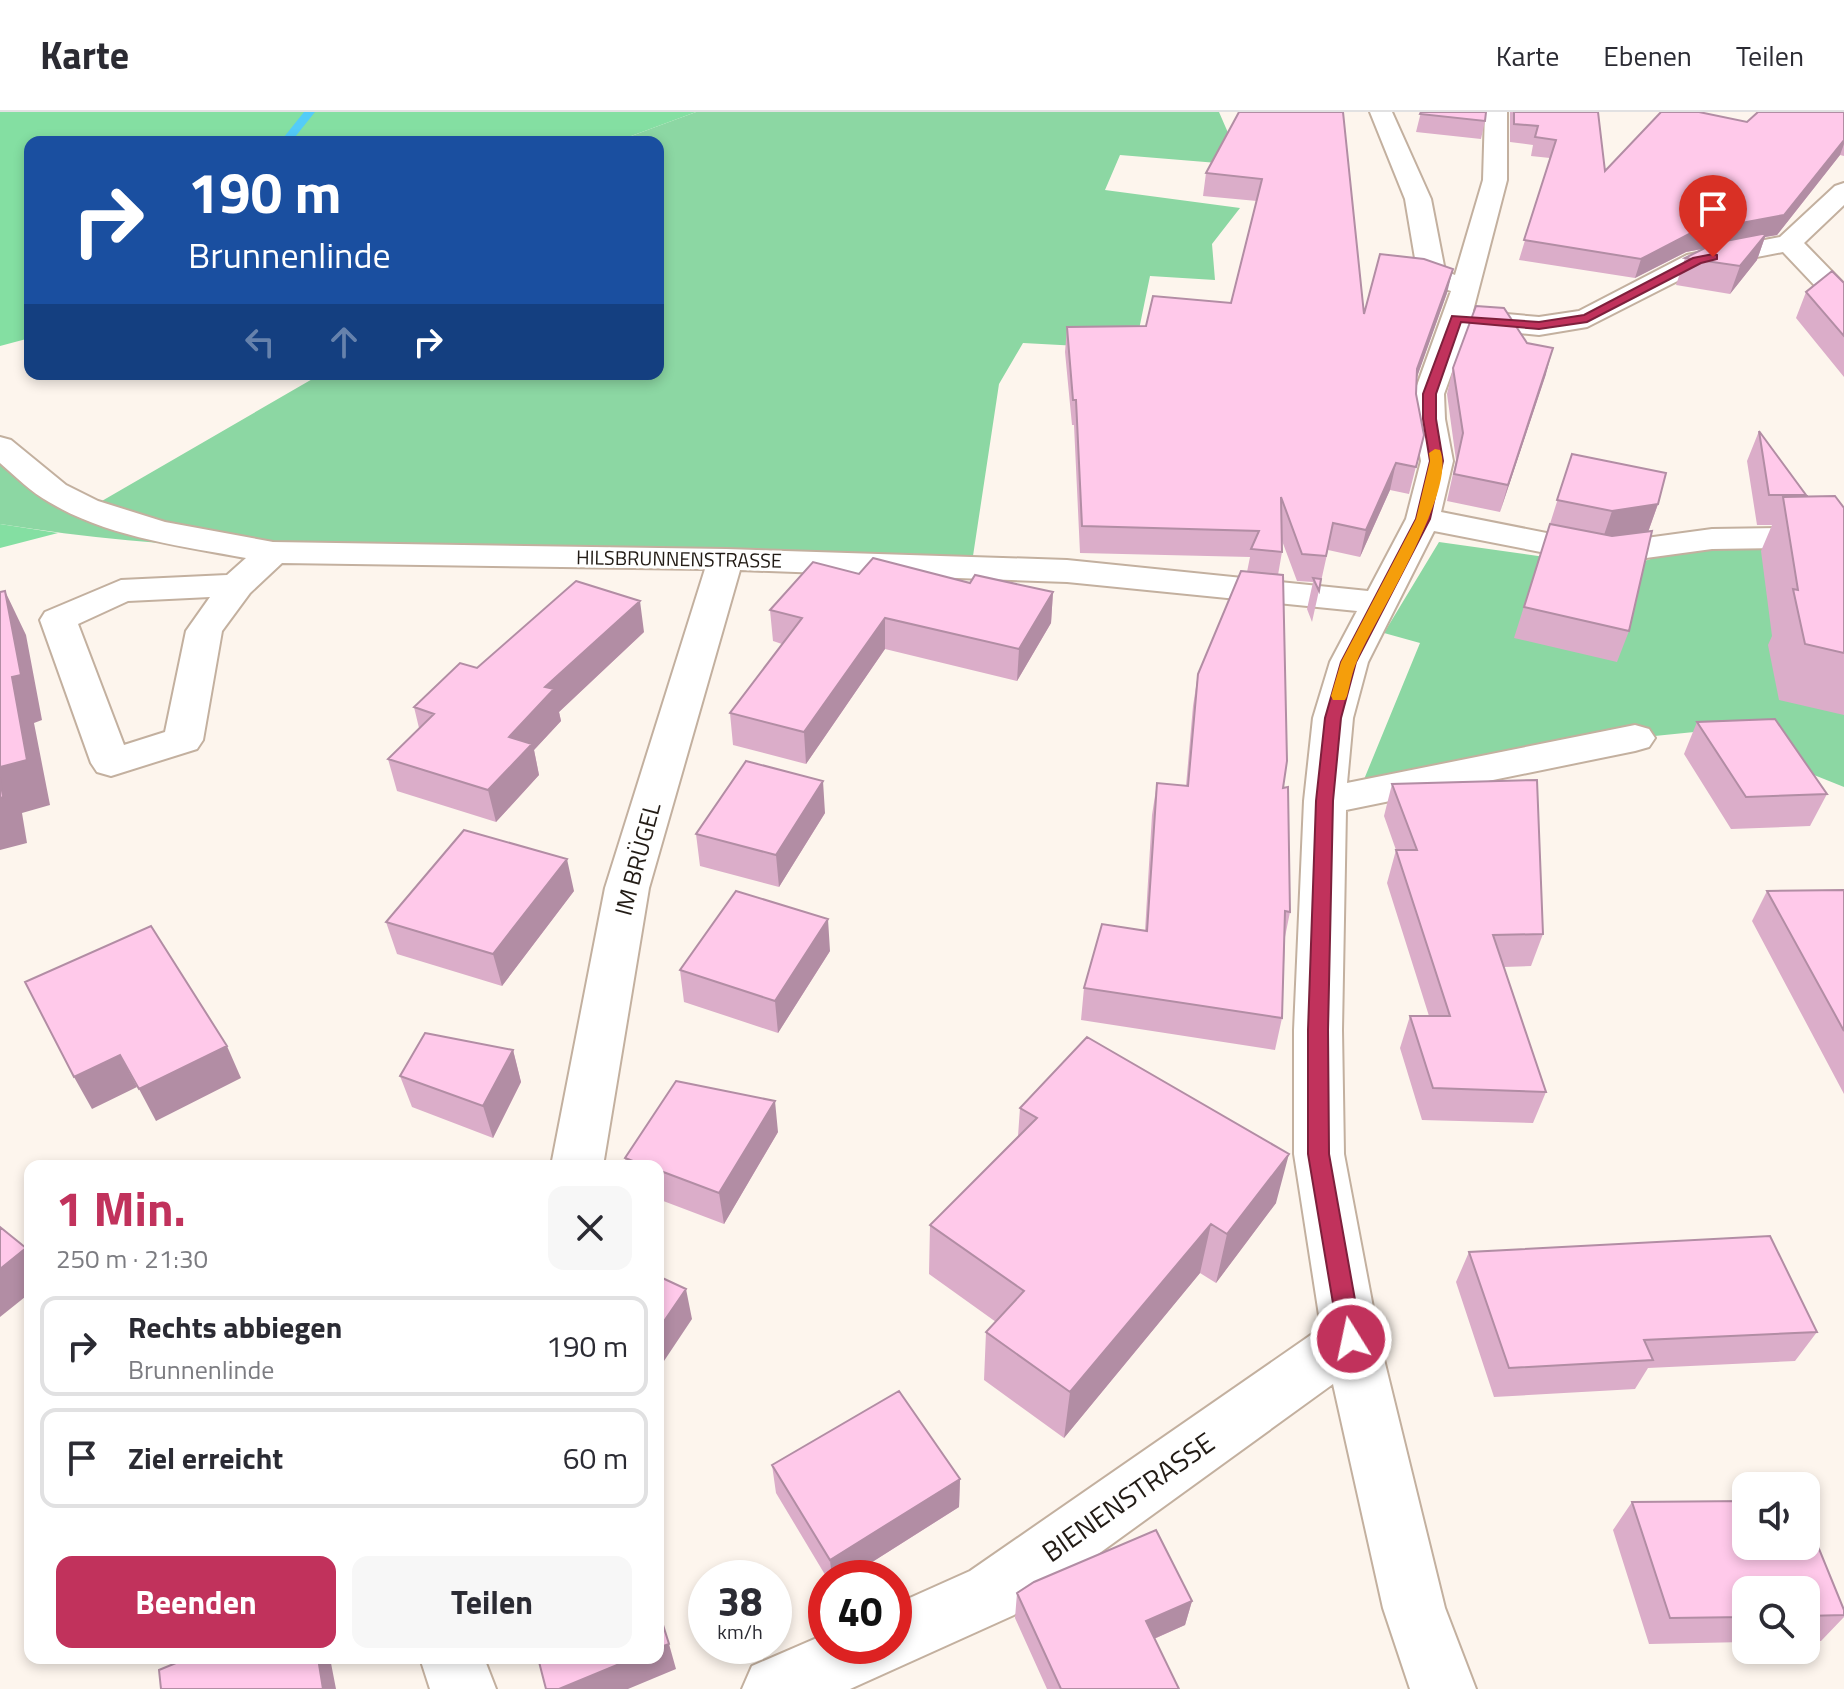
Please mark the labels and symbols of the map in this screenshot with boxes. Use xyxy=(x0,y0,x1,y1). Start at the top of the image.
pin xyxy=(1679,175,1747,257)
street label: HILSBRUNNENSTRASSE xyxy=(576,541,782,576)
street label: IM BRÜGEL xyxy=(605,798,670,919)
position arrow xyxy=(1309,1297,1393,1381)
street label: BIENENSTRASSE xyxy=(1033,1421,1223,1572)
speed limit sign: 40 xyxy=(808,1560,912,1664)

